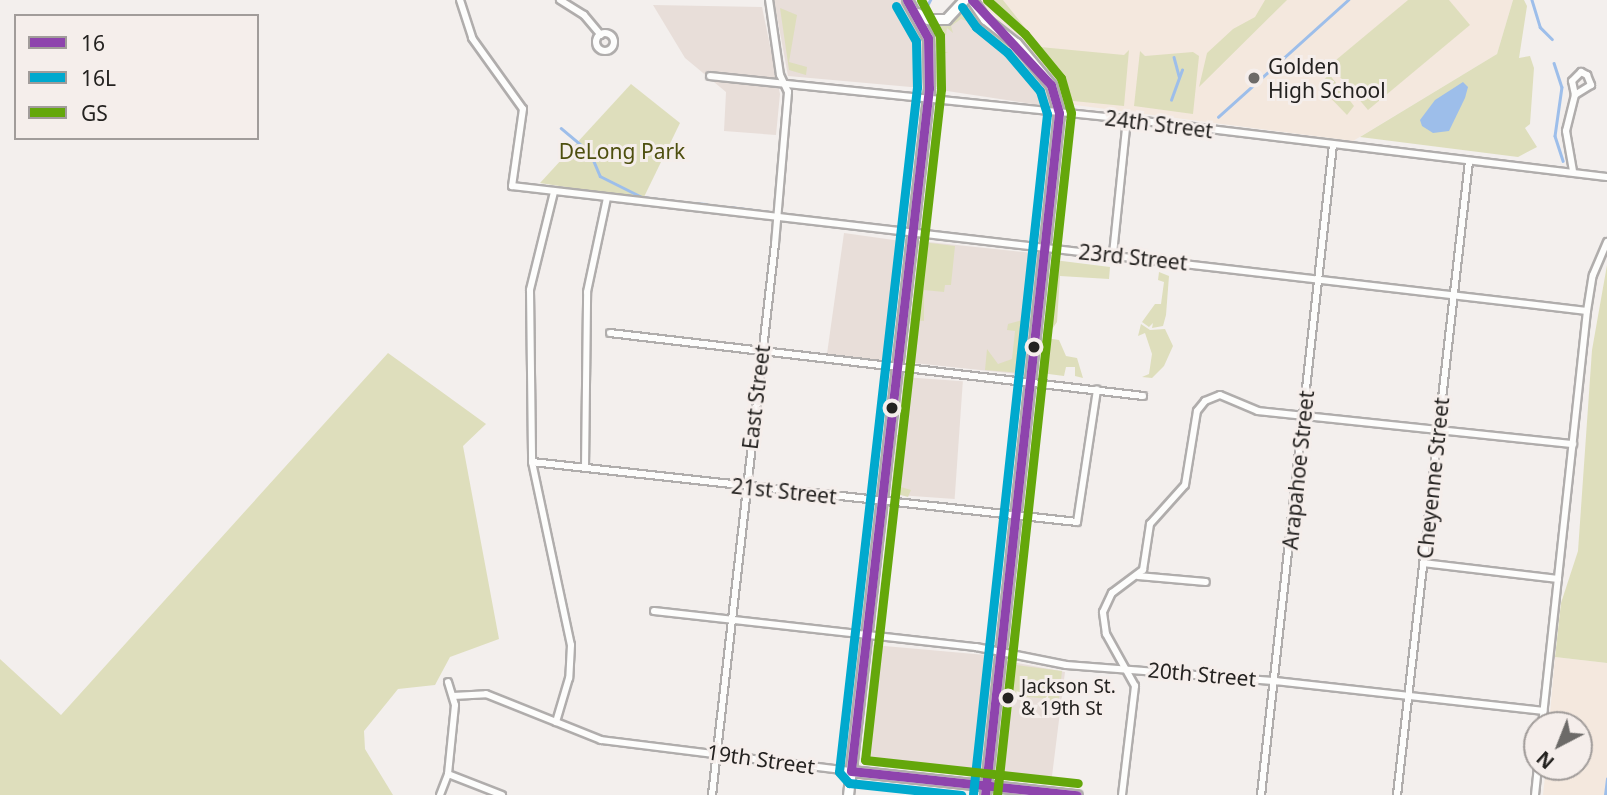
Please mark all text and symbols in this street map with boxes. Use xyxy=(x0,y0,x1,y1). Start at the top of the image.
legend xyxy=(14,14,259,140)
text: 16 xyxy=(81,29,105,57)
place label: Golden High School xyxy=(1268,53,1386,103)
text: 16L xyxy=(81,64,116,92)
marker: Golden High School xyxy=(1246,70,1262,86)
text: GS xyxy=(81,99,108,127)
street label: 24th Street xyxy=(1104,105,1214,143)
park label: DeLong Park xyxy=(559,138,685,164)
street label: 23rd Street xyxy=(1077,239,1189,275)
unlabelled marker xyxy=(1027,340,1041,354)
street label: East Street xyxy=(737,343,775,451)
street label: Arapahoe Street xyxy=(1277,389,1319,551)
street label: Cheyenne Street xyxy=(1412,396,1454,560)
unlabelled marker xyxy=(885,401,899,415)
street label: 21st Street xyxy=(730,473,838,509)
street label: 20th Street xyxy=(1147,657,1257,691)
place label: Jackson St. & 19th St xyxy=(1021,676,1116,720)
marker: Jackson St. & 19th St xyxy=(1001,691,1015,705)
north arrow xyxy=(1523,711,1593,781)
street label: 19th Street xyxy=(705,739,817,779)
text: N xyxy=(1531,745,1560,775)

